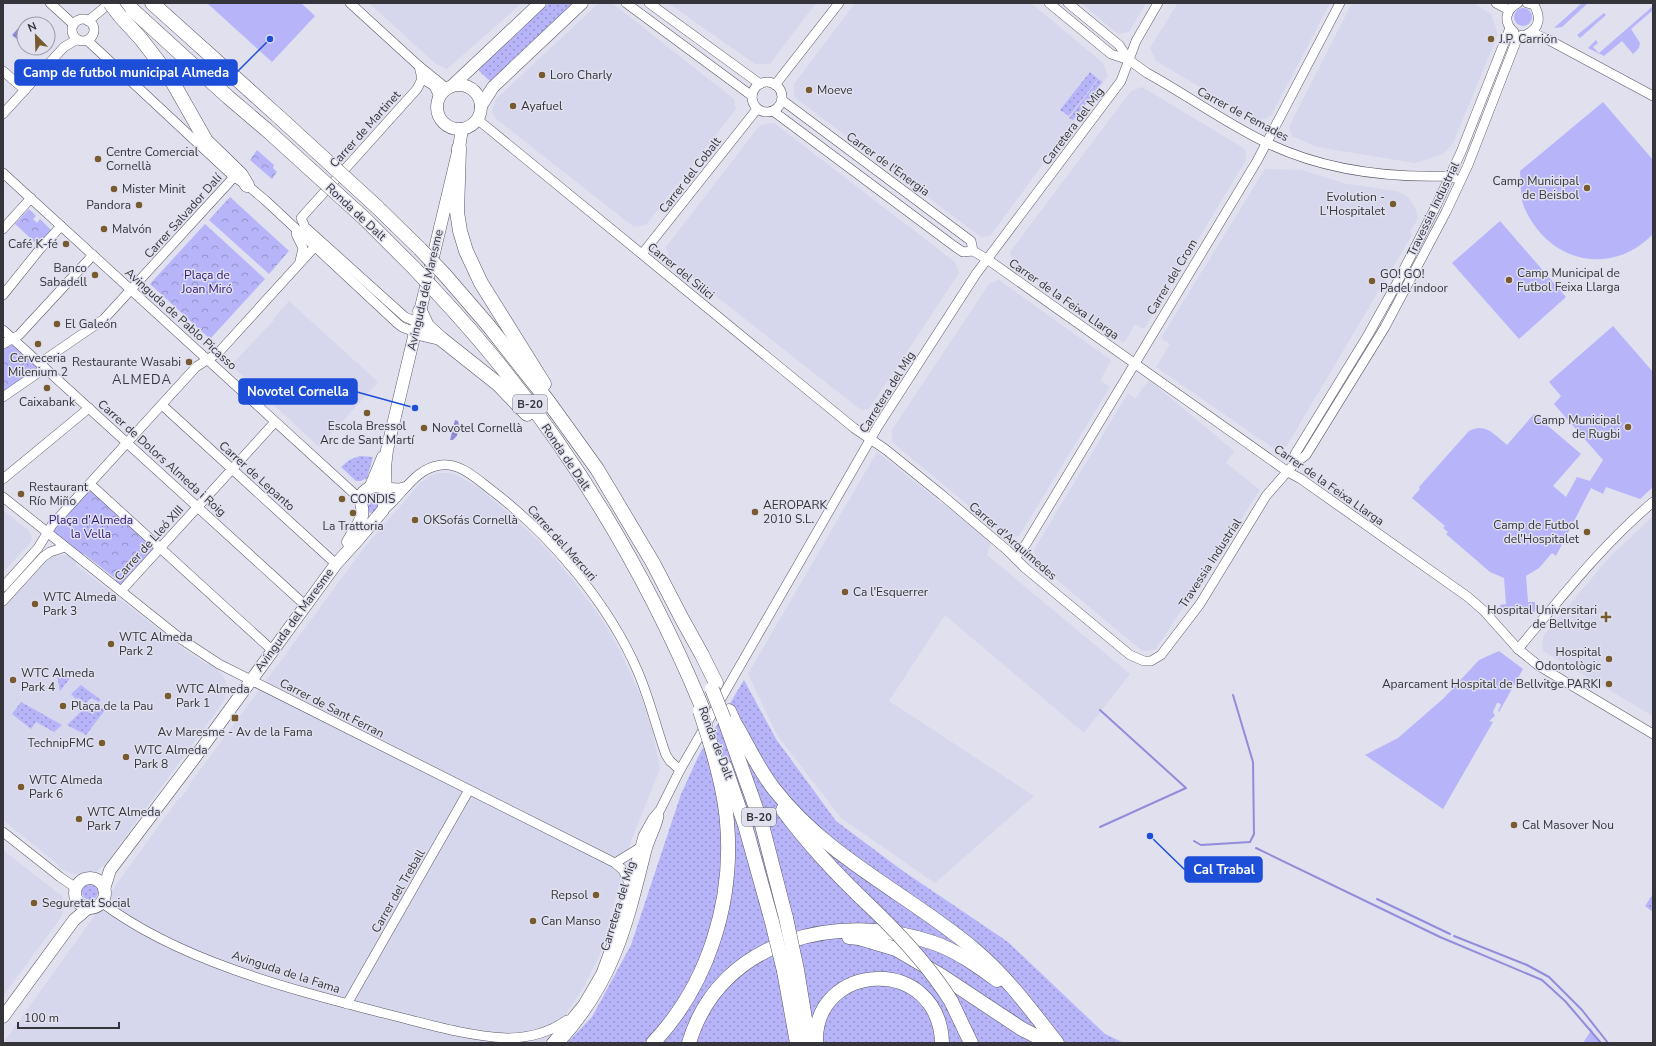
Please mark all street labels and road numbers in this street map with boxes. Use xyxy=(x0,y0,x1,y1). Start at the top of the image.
street label: Carrer de Femades xyxy=(1194,83,1292,145)
street label: Carretera del Mig xyxy=(1038,84,1108,168)
street label: Carrer de Martinet xyxy=(326,86,404,171)
street label: Carrer de l'Energia xyxy=(843,128,933,200)
street label: Carrer del Cobalt xyxy=(655,133,725,216)
street label: Travessia Industrial xyxy=(1403,159,1463,259)
street label: Carrer Salvador Dalí xyxy=(141,169,226,262)
street label: Ronda de Dalt xyxy=(322,180,390,245)
street label: Avinguda del Maresme xyxy=(403,228,447,352)
street label: Carrer del Crom xyxy=(1143,236,1201,318)
street label: Carrer del Silici xyxy=(644,239,718,303)
street label: Carrer de la Feixa Llarga xyxy=(1006,255,1122,343)
street label: Avinguda de Pablo Picasso xyxy=(122,264,241,374)
street label: Carretera del Mig xyxy=(855,348,919,436)
road number: B-20 xyxy=(513,395,547,413)
street label: Carrer de Dolors Almeda i Roig xyxy=(94,396,230,520)
street label: Ronda de Dalt xyxy=(538,421,595,494)
street label: Carrer de Lepanto xyxy=(216,438,299,515)
street label: Carrer de la Feixa Llarga xyxy=(1271,441,1387,529)
street label: Carrer d'Arquímedes xyxy=(966,498,1060,584)
street label: Carrer de Lleó XIII xyxy=(111,502,187,584)
street label: Carrer del Mercuri xyxy=(524,502,600,584)
street label: Travessia Industrial xyxy=(1175,515,1245,611)
street label: Avinguda del Maresme xyxy=(251,565,337,675)
street label: Carrer de Sant Ferran xyxy=(277,675,387,741)
street label: Ronda de Dalt xyxy=(695,704,738,783)
road number: B-20 xyxy=(742,808,776,826)
street label: Carrer del Treball xyxy=(368,846,429,936)
street label: Carretera del Mig xyxy=(597,859,639,953)
street label: Avinguda de la Fama xyxy=(230,947,342,997)

